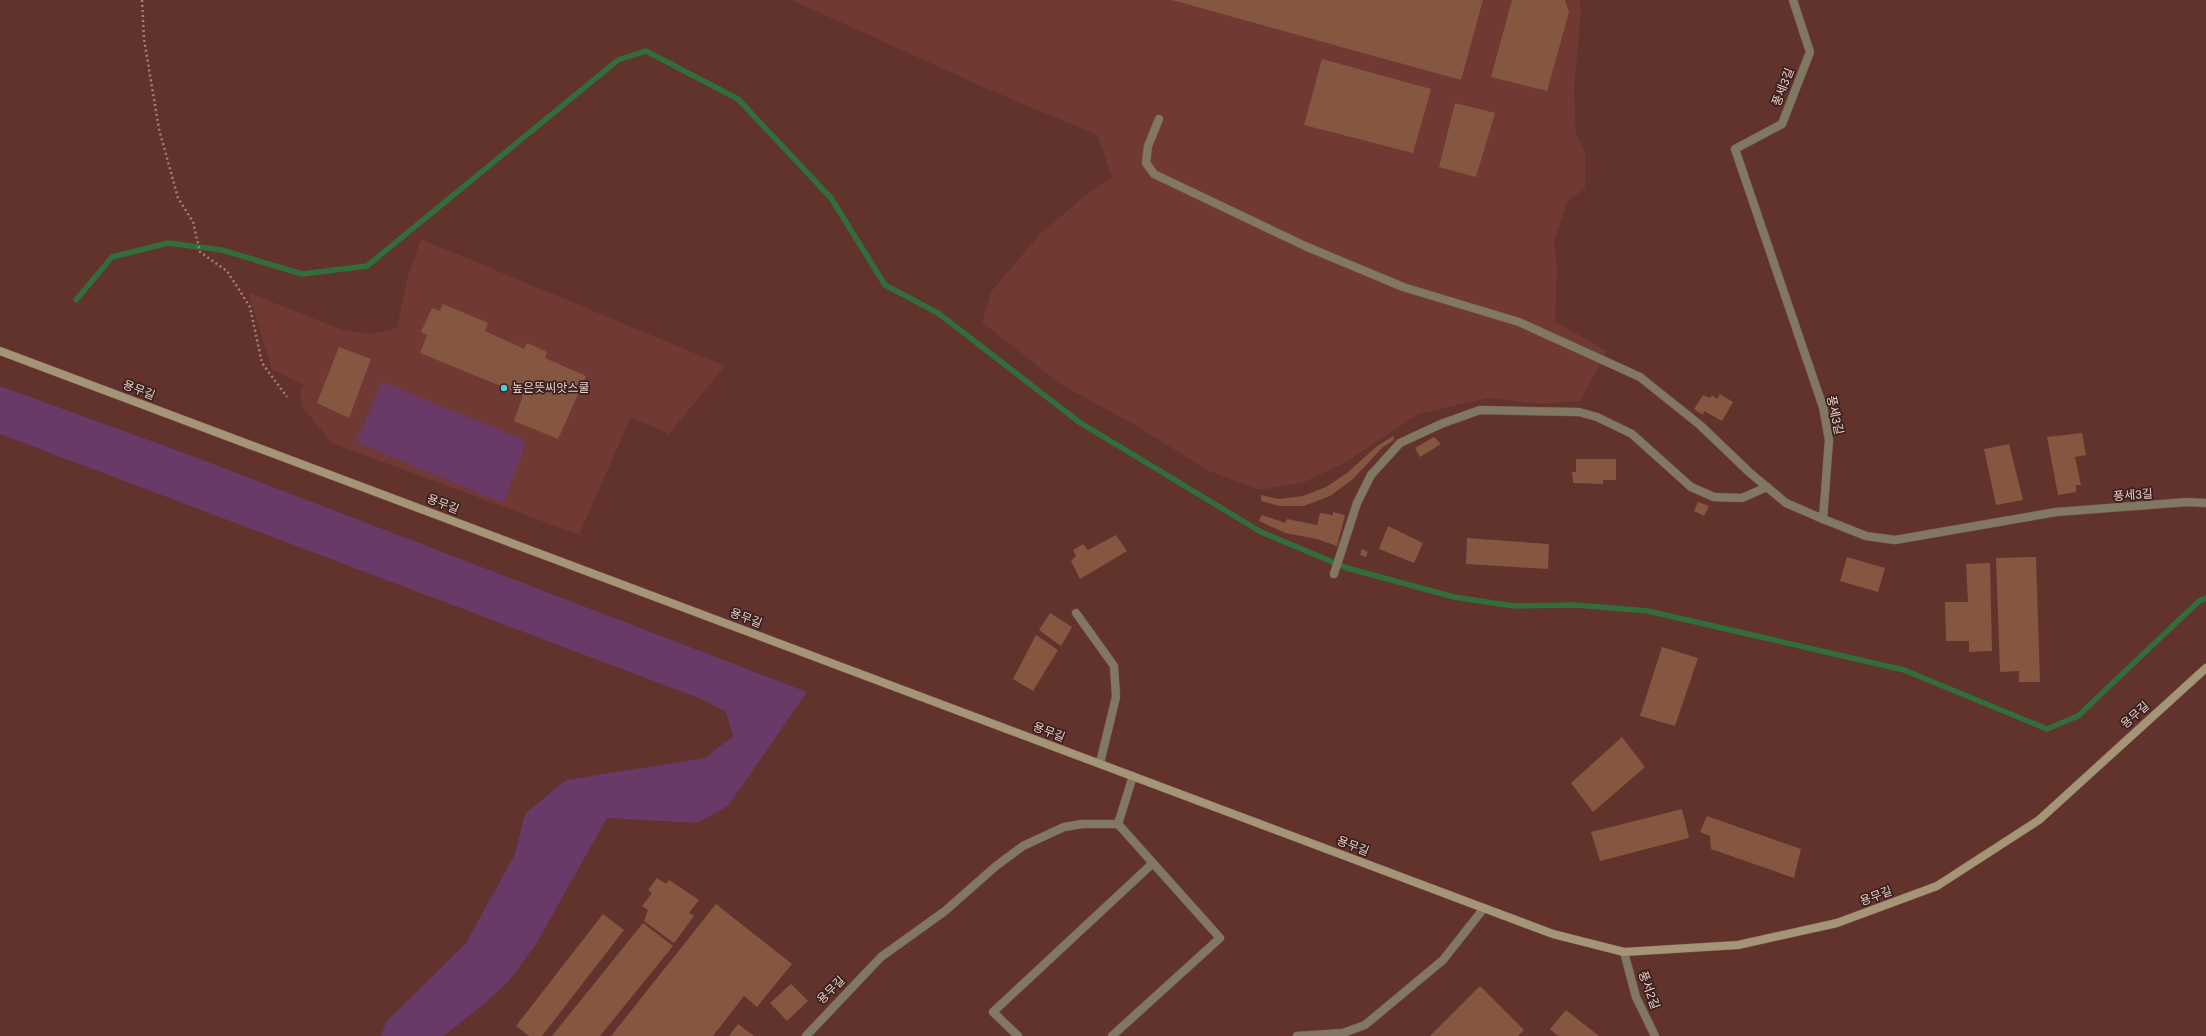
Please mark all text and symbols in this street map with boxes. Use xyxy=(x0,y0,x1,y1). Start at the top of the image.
street label: 풍세3길 xyxy=(1769,66,1797,108)
street label: 용무길 xyxy=(121,378,157,402)
place label: 높은뜻씨앗스쿨 xyxy=(512,381,589,395)
marker: 높은뜻씨앗스쿨 xyxy=(499,383,509,393)
street label: 풍세3길 xyxy=(1824,394,1846,436)
street label: 풍세3길 xyxy=(2113,487,2153,503)
street label: 용무길 xyxy=(425,492,461,516)
street label: 용무길 xyxy=(728,606,764,630)
street label: 용무길 xyxy=(2118,699,2152,731)
street label: 용무길 xyxy=(1031,720,1067,744)
street label: 용무길 xyxy=(1335,834,1371,858)
street label: 용무길 xyxy=(1858,884,1894,908)
street label: 풍서2길 xyxy=(1636,969,1662,1011)
street label: 용무길 xyxy=(814,973,848,1007)

